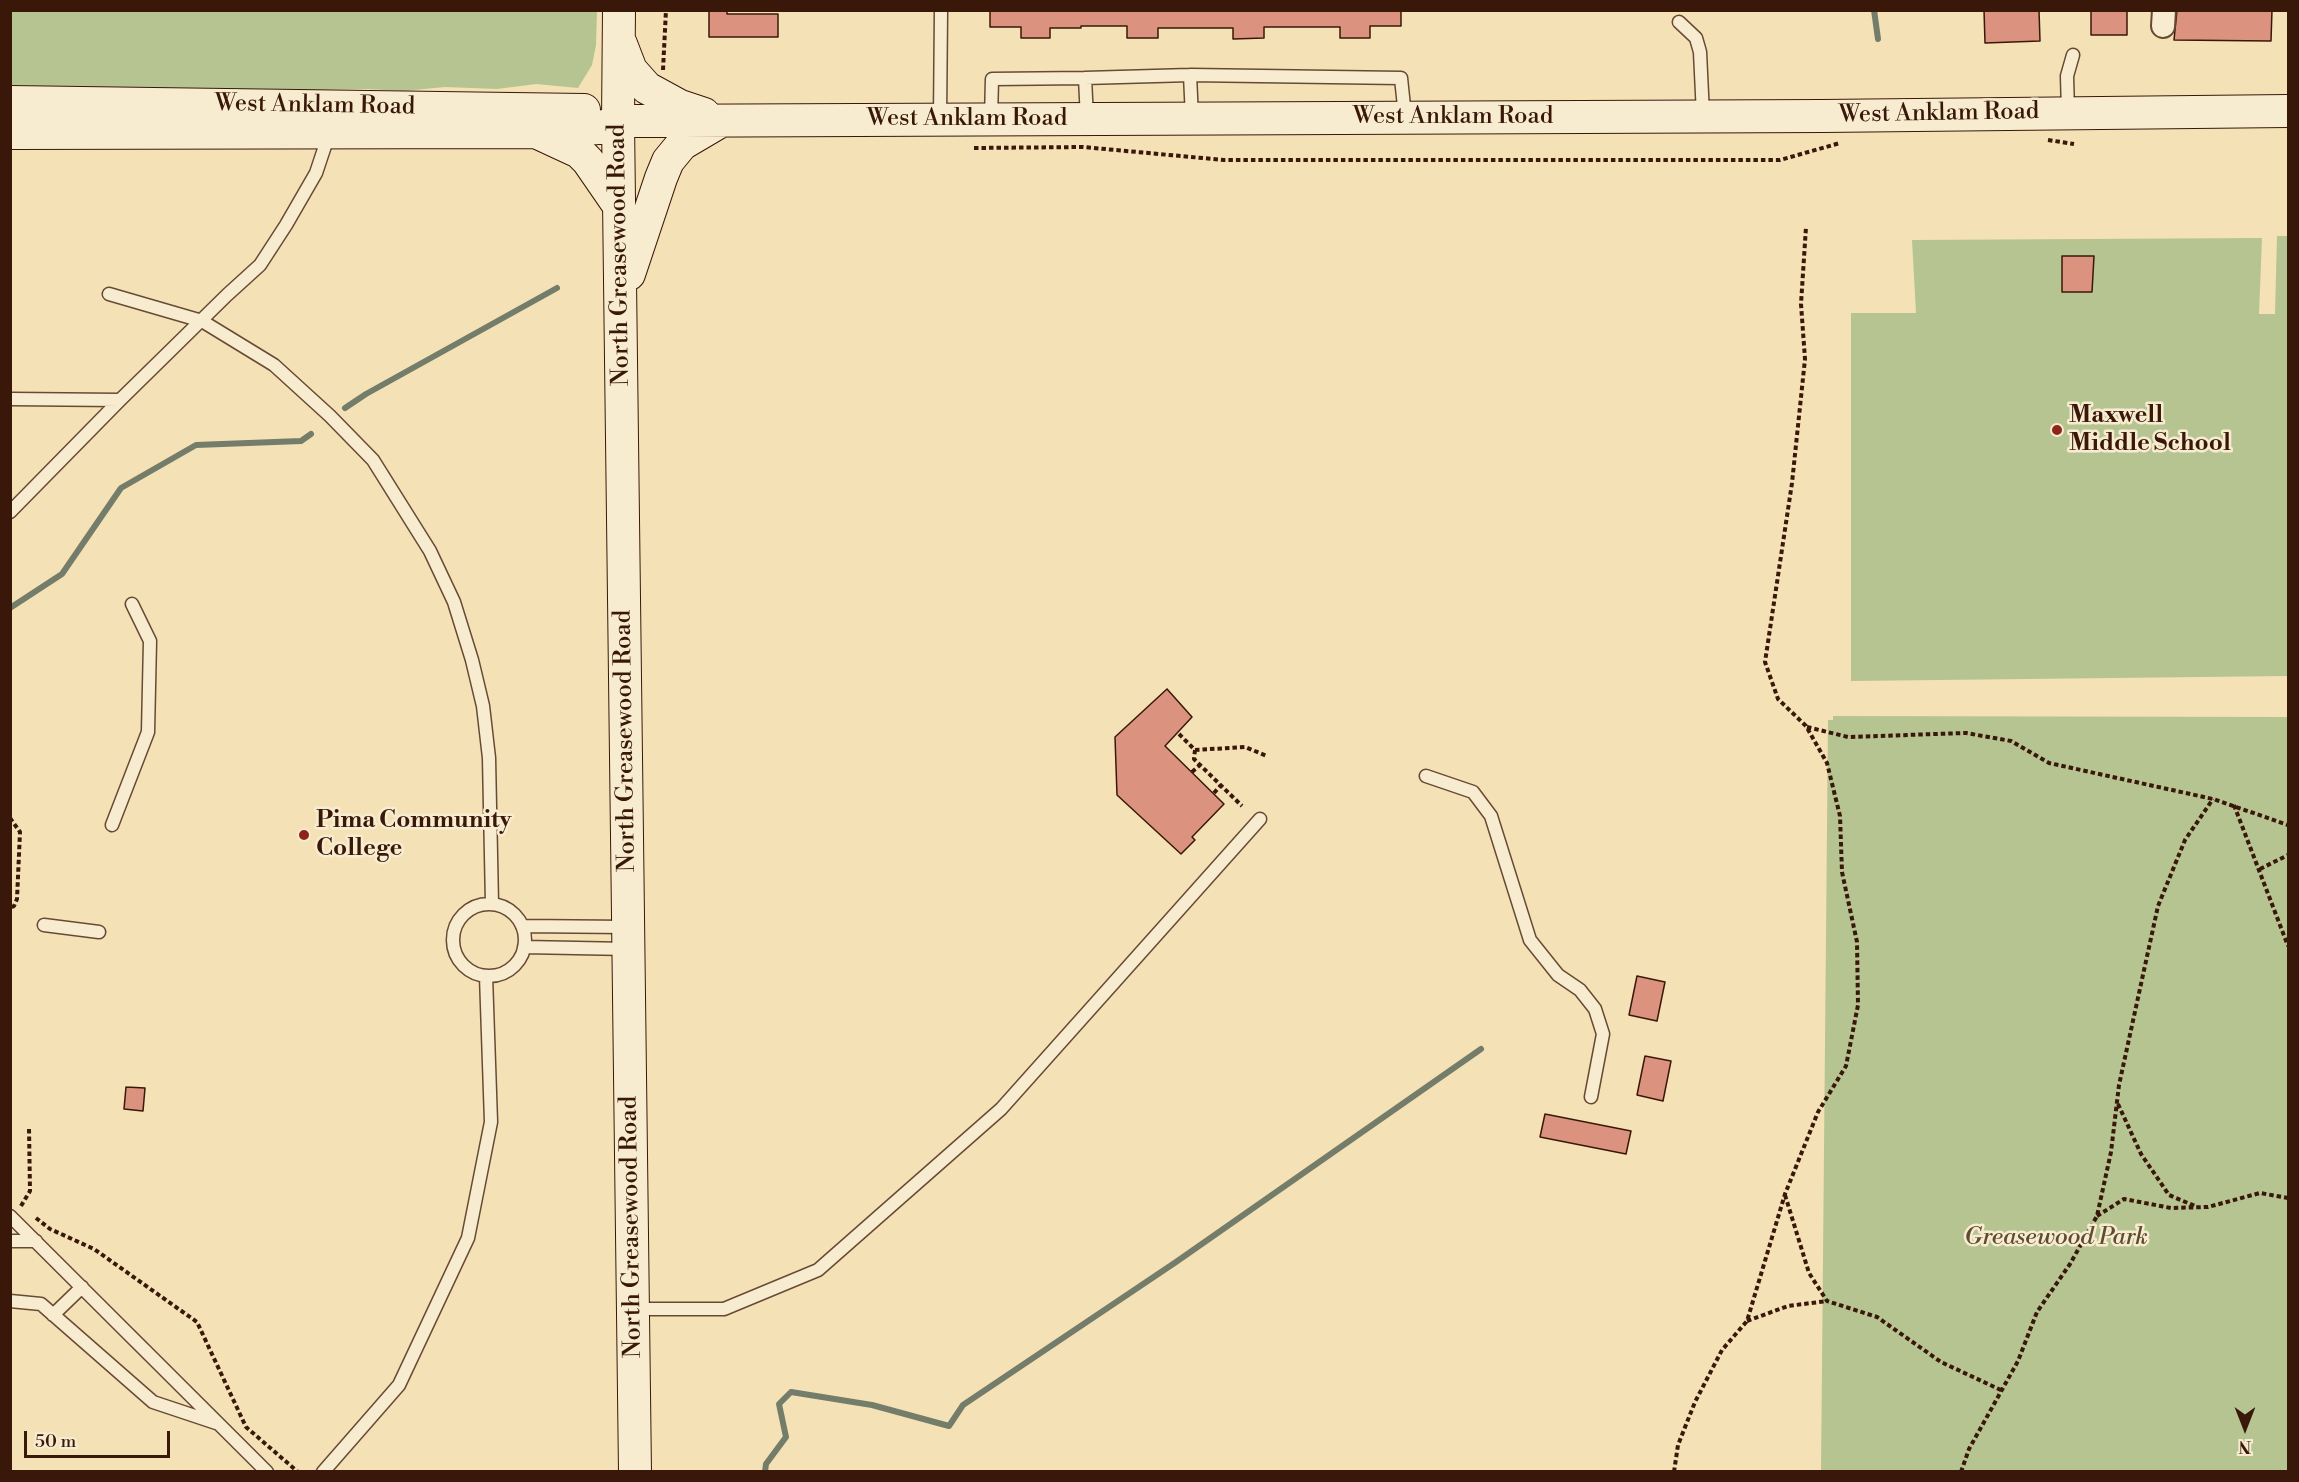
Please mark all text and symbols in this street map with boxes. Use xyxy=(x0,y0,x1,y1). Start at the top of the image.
street label: West Anklam Road xyxy=(214,90,416,122)
street label: West Anklam Road xyxy=(1838,98,2040,130)
street label: West Anklam Road xyxy=(1353,103,1553,131)
street label: West Anklam Road xyxy=(867,105,1067,133)
street label: North Greasewood Road xyxy=(603,124,637,386)
place label: Maxwell Middle School xyxy=(2069,402,2231,458)
marker: Maxwell Middle School xyxy=(2050,423,2064,437)
street label: North Greasewood Road xyxy=(609,610,643,872)
place label: Pima Community College xyxy=(316,807,512,863)
marker: Pima Community College xyxy=(297,828,311,842)
street label: North Greasewood Road xyxy=(615,1096,649,1358)
park label: Greasewood Park xyxy=(1964,1224,2148,1252)
north arrow xyxy=(2215,1398,2275,1458)
scale bar xyxy=(27,1419,172,1457)
text: 50 m xyxy=(35,1430,76,1453)
text: N xyxy=(2239,1436,2251,1456)

